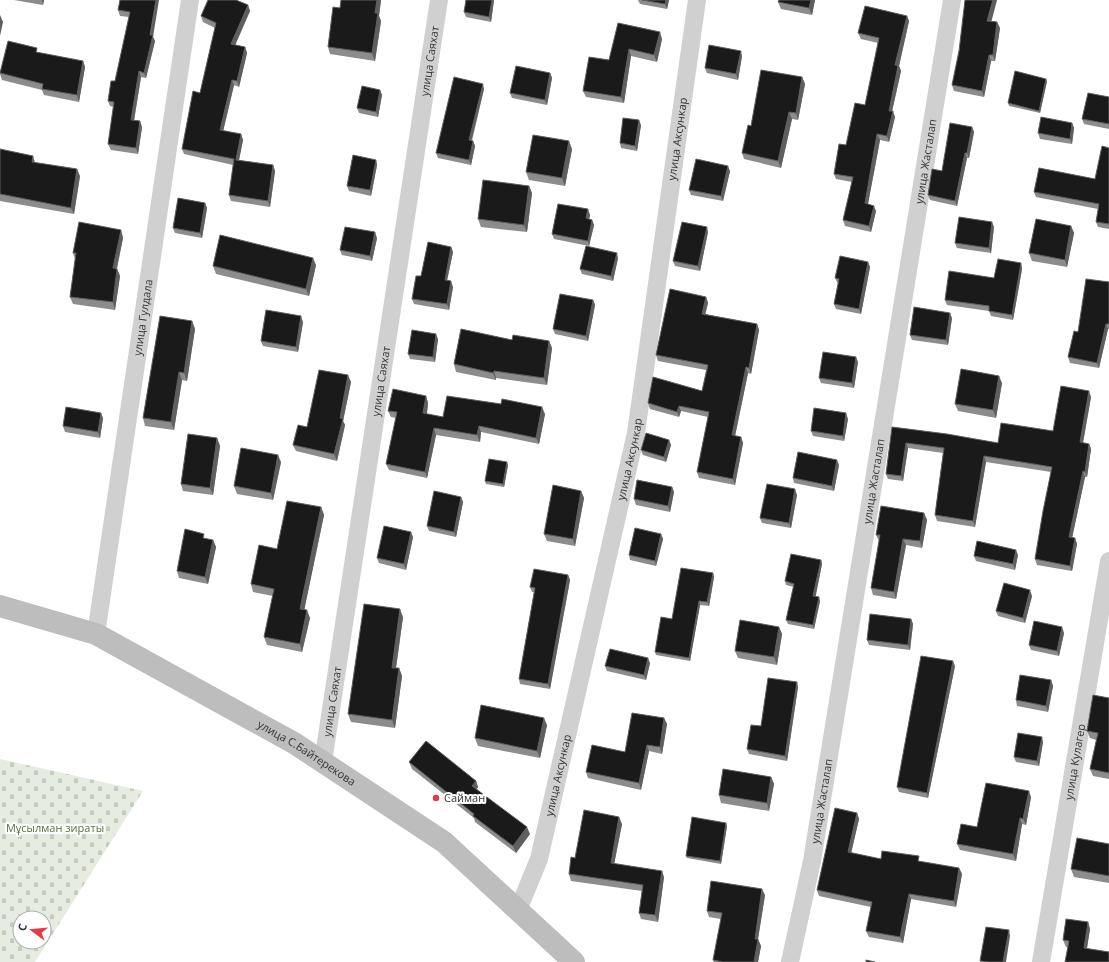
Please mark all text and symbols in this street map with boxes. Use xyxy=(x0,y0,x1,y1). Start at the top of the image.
street label: улица Саяхат xyxy=(416,25,442,97)
street label: улица Аксункар xyxy=(664,96,690,181)
street label: улица Жасталап xyxy=(911,118,940,205)
street label: улица Гулдала xyxy=(129,278,156,357)
street label: улица Саяхат xyxy=(368,345,393,417)
street label: улица Аксункар xyxy=(613,417,645,502)
street label: улица Жасталап xyxy=(859,438,888,525)
street label: улица Саяхат xyxy=(319,665,344,738)
street label: улица С.Байтерекова xyxy=(255,716,359,789)
street label: улица Кулагер xyxy=(1061,722,1088,801)
street label: улица Аксункар xyxy=(541,732,574,818)
street label: улица Жасталап xyxy=(807,757,836,845)
place label: Сайман xyxy=(444,790,485,805)
marker: Сайман xyxy=(431,793,441,803)
park label: Мұсылман зираты xyxy=(6,820,104,835)
north arrow xyxy=(12,910,52,950)
text: С xyxy=(14,922,30,933)

